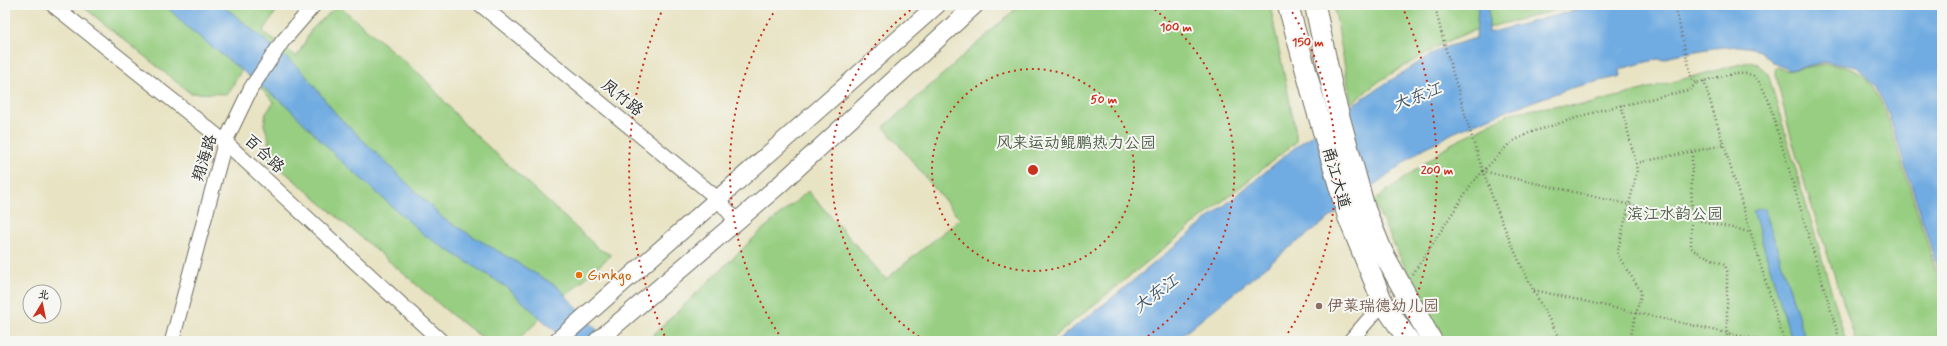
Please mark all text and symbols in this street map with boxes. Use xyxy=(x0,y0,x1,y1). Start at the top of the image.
text: 100 m xyxy=(1160,20,1193,36)
text: 150 m xyxy=(1292,35,1324,51)
street label: 凤竹路 xyxy=(597,75,647,121)
water label: 大东江 xyxy=(1389,77,1446,116)
text: 50 m xyxy=(1091,92,1118,108)
street label: 百合路 xyxy=(239,130,289,178)
street label: 翔海路 xyxy=(188,132,222,184)
park label: 风来运动鲲鹏热力公园 xyxy=(996,133,1156,154)
street label: 甬江大道 xyxy=(1317,144,1355,212)
centre of rings xyxy=(1026,163,1040,177)
text: 200 m xyxy=(1421,163,1454,179)
park label: 滨江水韵公园 xyxy=(1627,204,1723,225)
place label: Ginkgo xyxy=(587,265,632,286)
water label: 大东江 xyxy=(1129,269,1184,318)
marker: Ginkgo xyxy=(574,270,584,280)
north arrow xyxy=(22,284,62,324)
text: 北 xyxy=(37,287,50,303)
place label: 伊莱瑞德幼儿园 xyxy=(1327,296,1439,317)
marker: 伊莱瑞德幼儿园 xyxy=(1314,301,1324,311)

